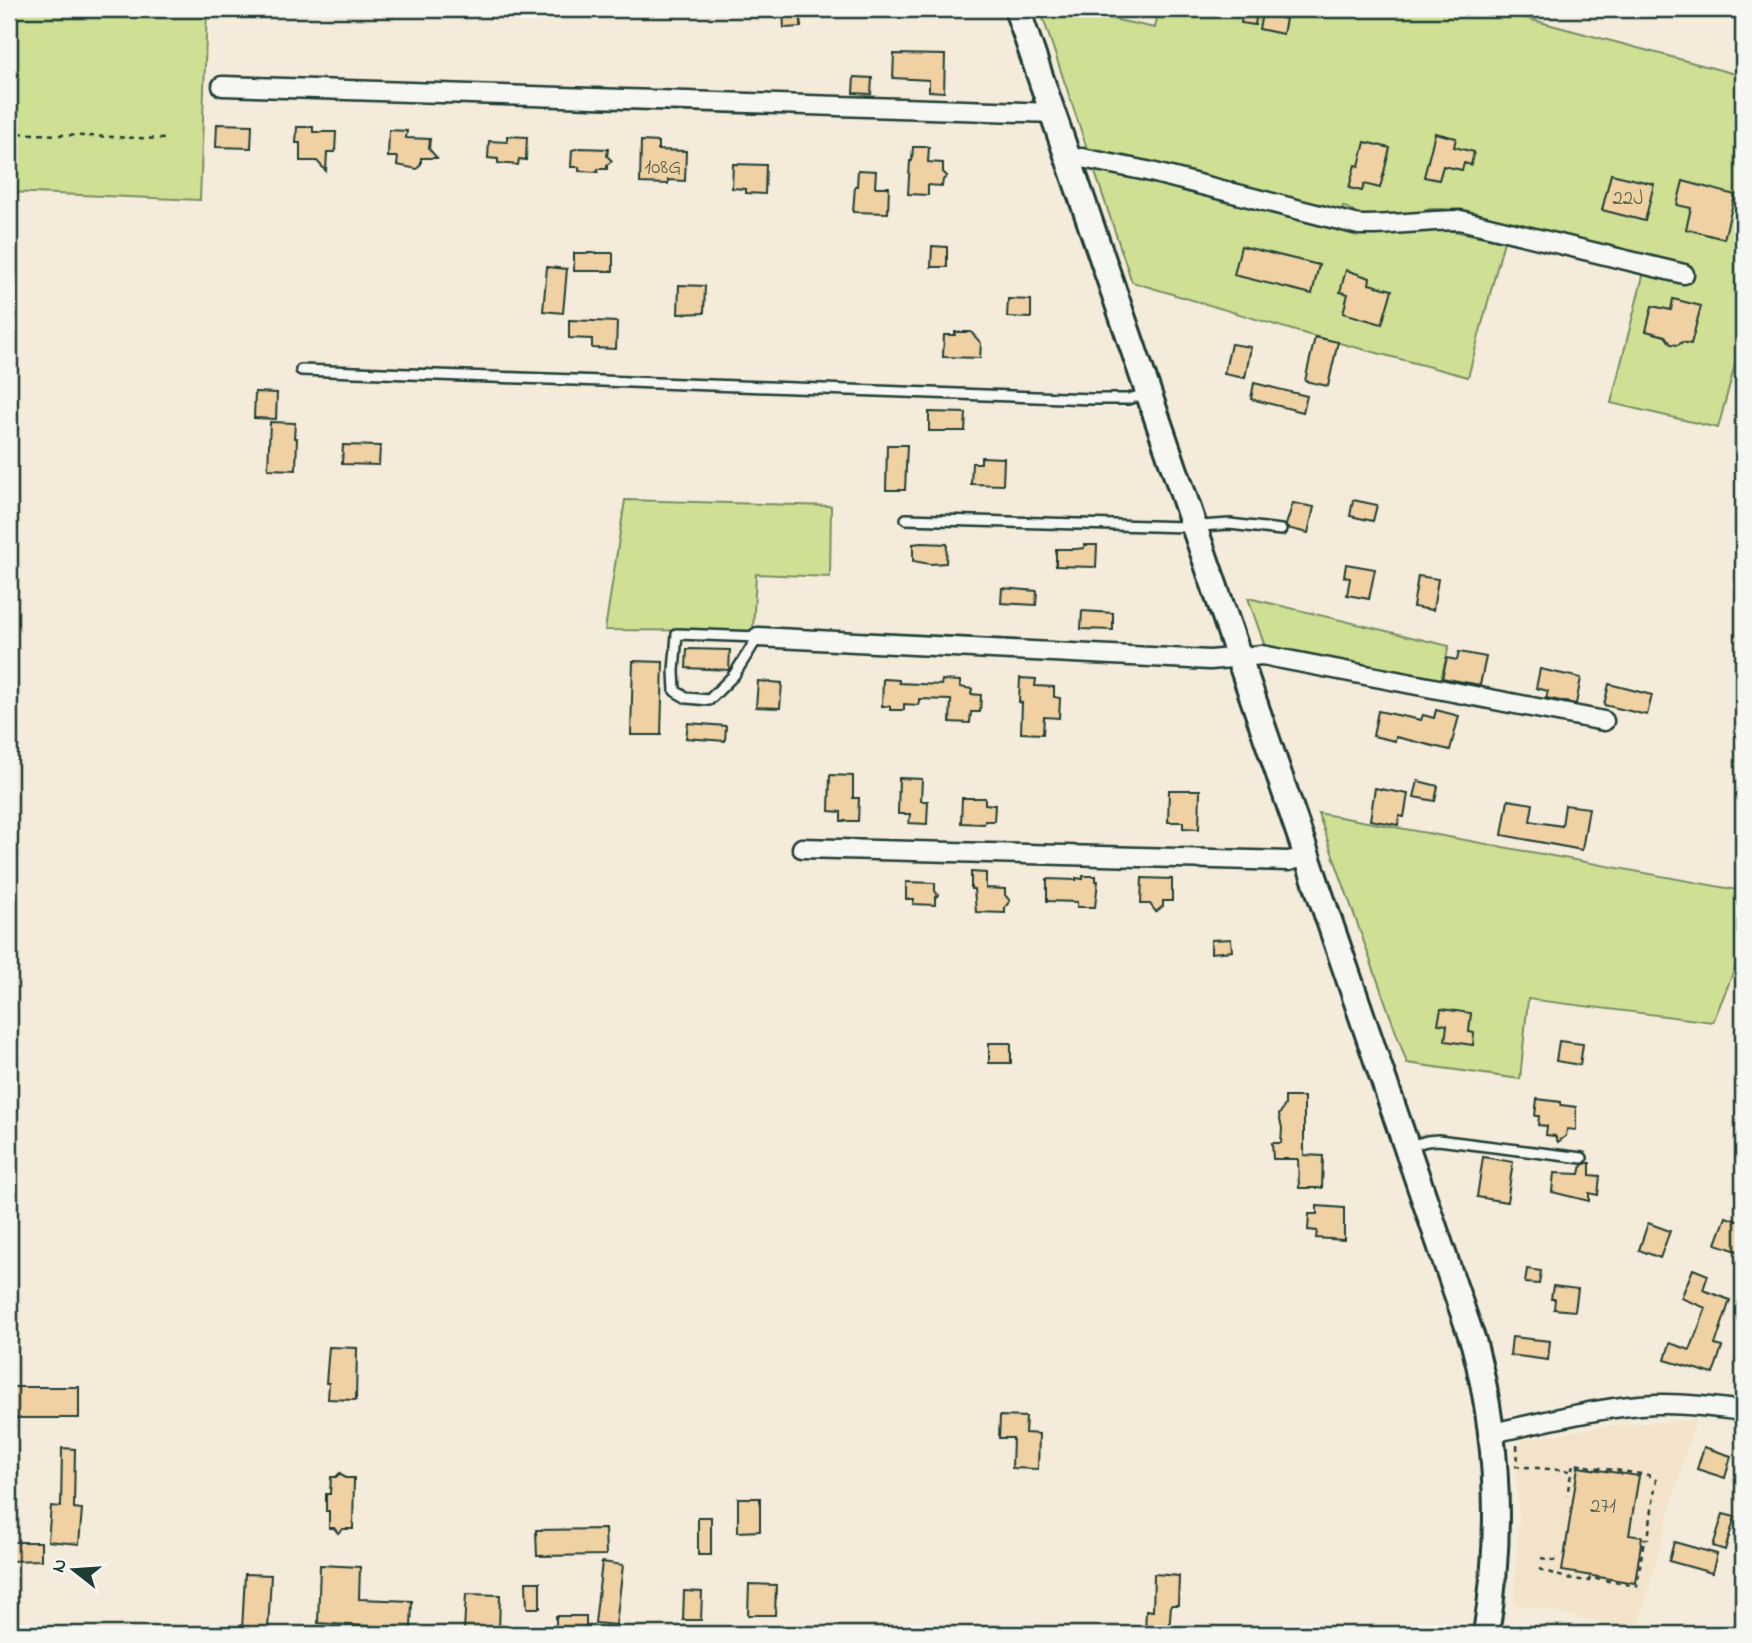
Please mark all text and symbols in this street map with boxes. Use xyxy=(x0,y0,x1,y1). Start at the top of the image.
house number: 108G xyxy=(645,153,681,183)
house number: 22J xyxy=(1612,184,1644,214)
house number: 271 xyxy=(1590,1492,1616,1522)
north arrow xyxy=(38,1534,108,1604)
text: N xyxy=(45,1556,75,1576)

